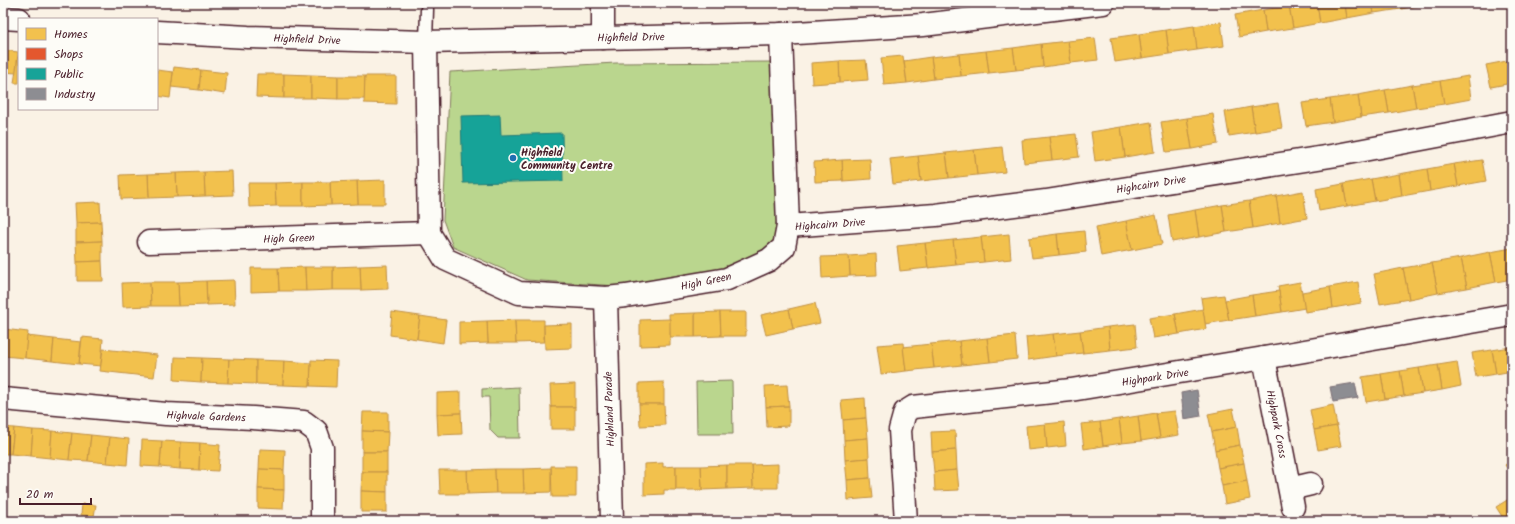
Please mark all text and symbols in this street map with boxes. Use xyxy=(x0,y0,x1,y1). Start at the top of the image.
legend xyxy=(18,18,158,110)
text: Homes xyxy=(54,25,88,44)
street label: Highfield Drive xyxy=(597,28,665,48)
street label: Highfield Drive xyxy=(273,30,341,50)
text: Shops xyxy=(54,45,83,64)
text: Public xyxy=(54,65,84,84)
text: Industry xyxy=(54,85,96,104)
place label: Highfield Community Centre xyxy=(521,144,613,175)
marker: Highfield Community Centre xyxy=(508,153,518,163)
street label: Highcairn Drive xyxy=(1115,171,1187,199)
street label: Highcairn Drive xyxy=(794,214,866,236)
street label: High Green xyxy=(263,229,315,249)
street label: High Green xyxy=(679,268,733,296)
street label: Highpark Drive xyxy=(1120,364,1190,392)
street label: Highland Parade xyxy=(600,371,620,447)
street label: Highpark Cross xyxy=(1261,388,1292,460)
street label: Highvale Gardens xyxy=(166,407,246,427)
scale bar xyxy=(20,480,91,506)
text: 20 m xyxy=(26,485,54,504)

